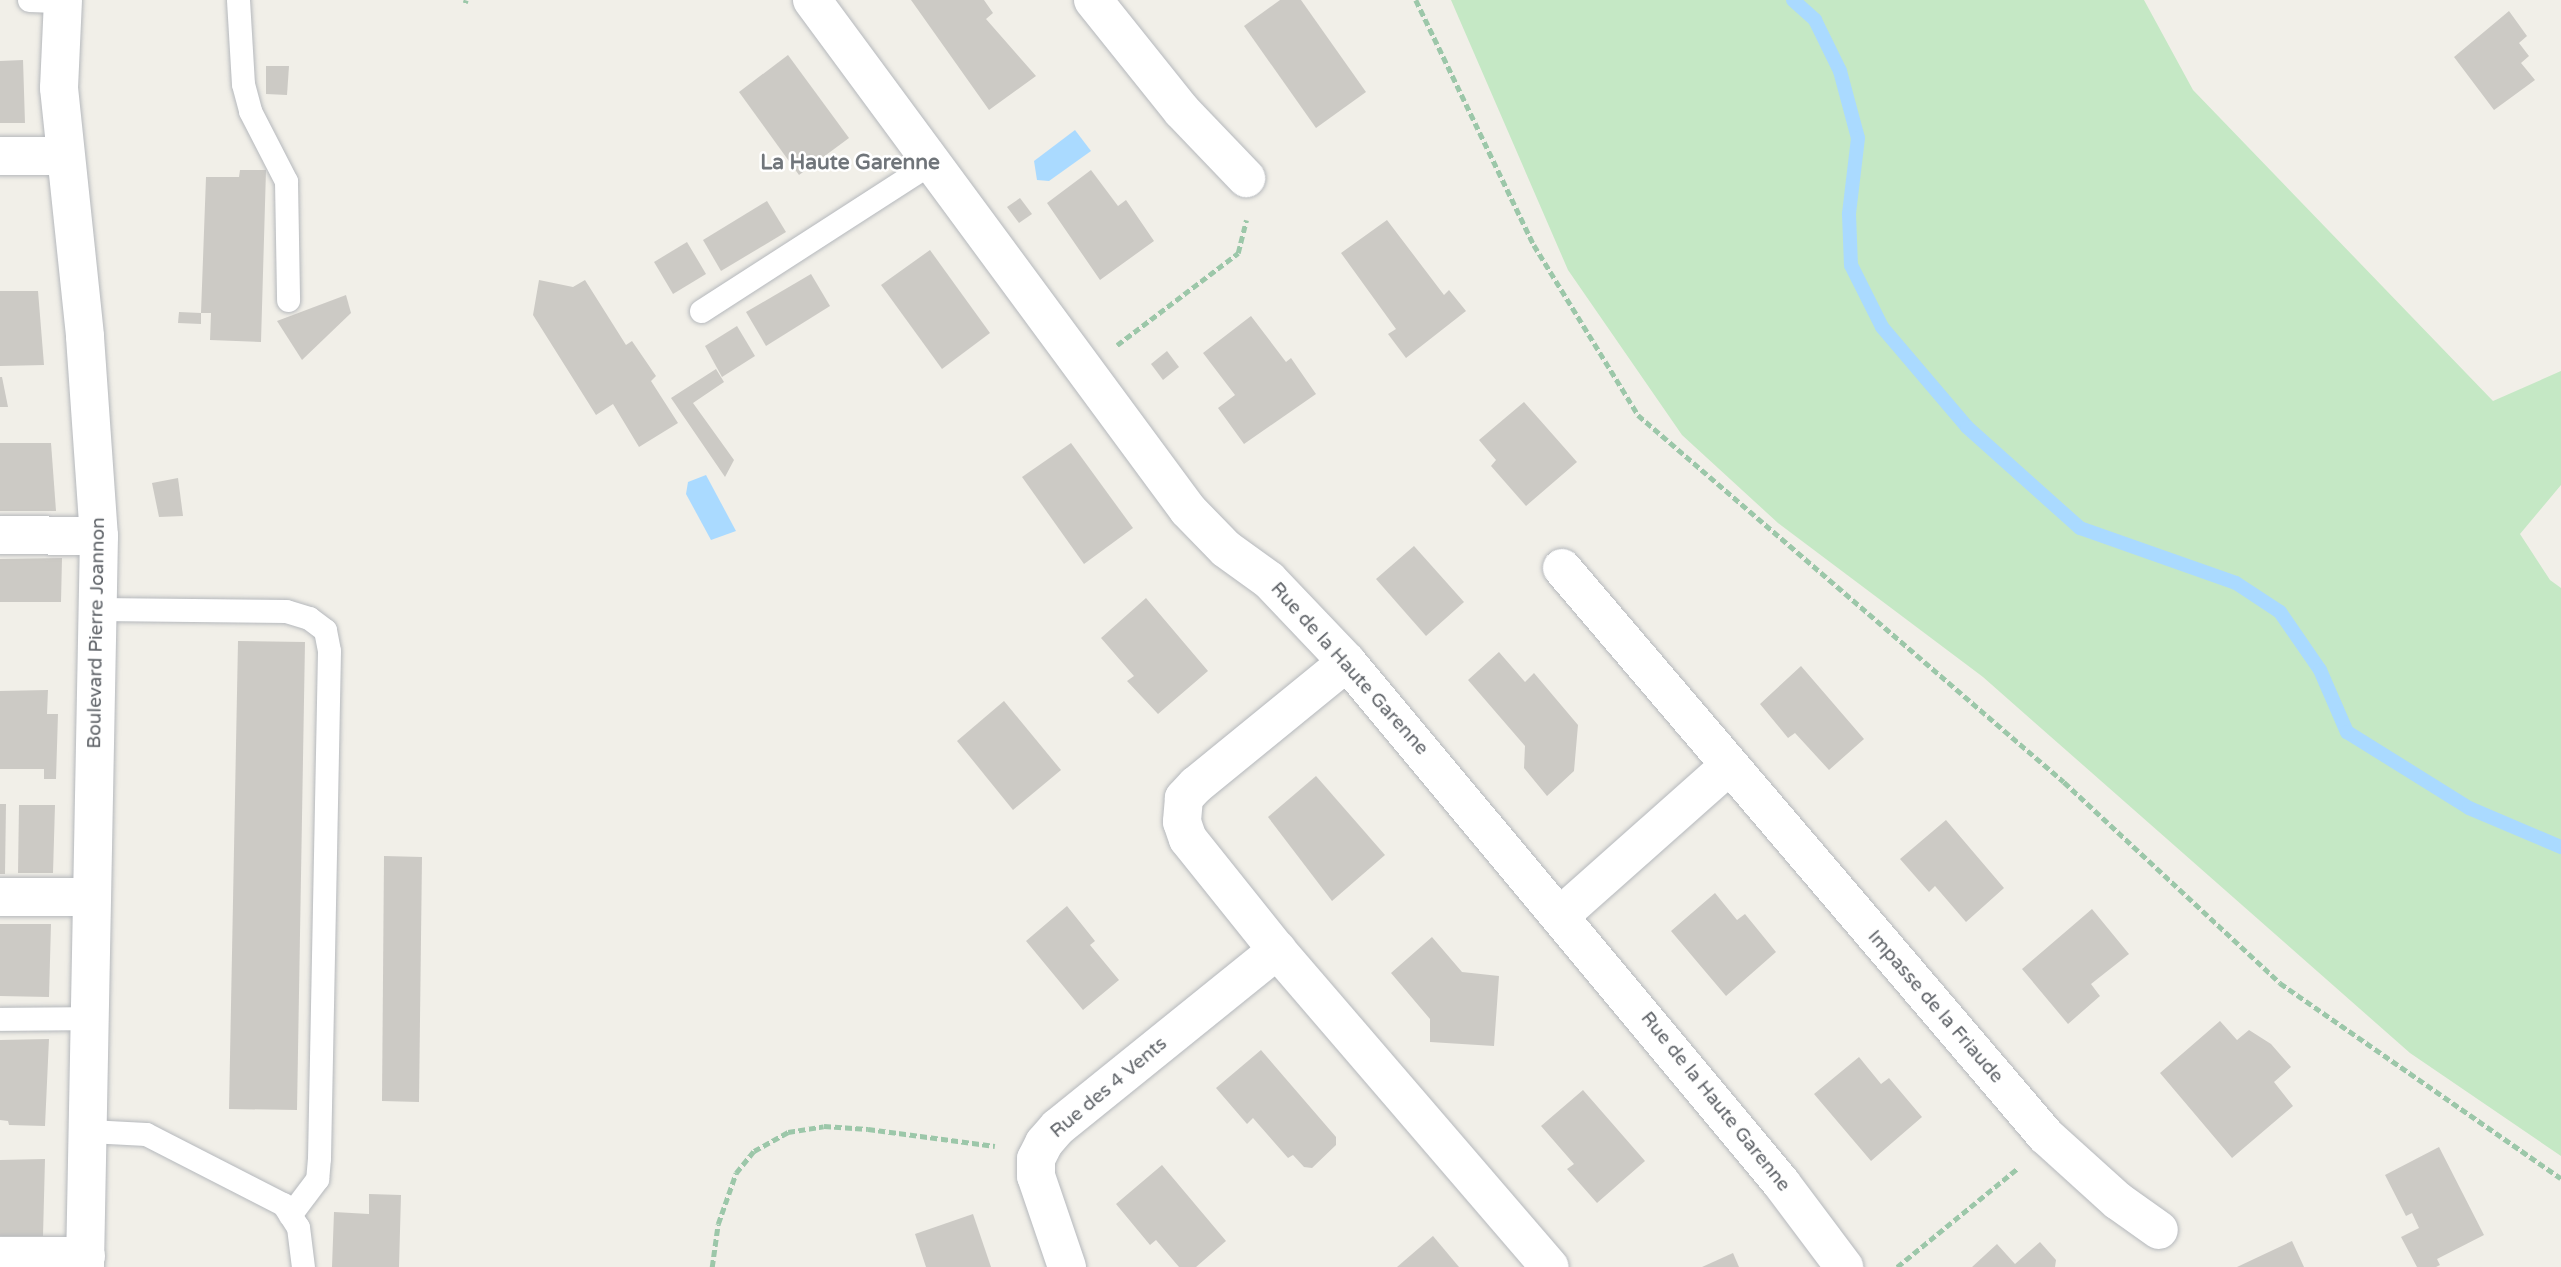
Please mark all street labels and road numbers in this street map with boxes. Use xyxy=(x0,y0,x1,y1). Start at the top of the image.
street label: Boulevard Pierre Joannon xyxy=(84,517,110,749)
street label: Rue de la Haute Garenne xyxy=(1265,578,1433,760)
street label: Impasse de la Friaude xyxy=(1862,926,2008,1088)
street label: Rue de la Haute Garenne xyxy=(1635,1007,1795,1197)
street label: Rue des 4 Vents xyxy=(1046,1033,1172,1143)

